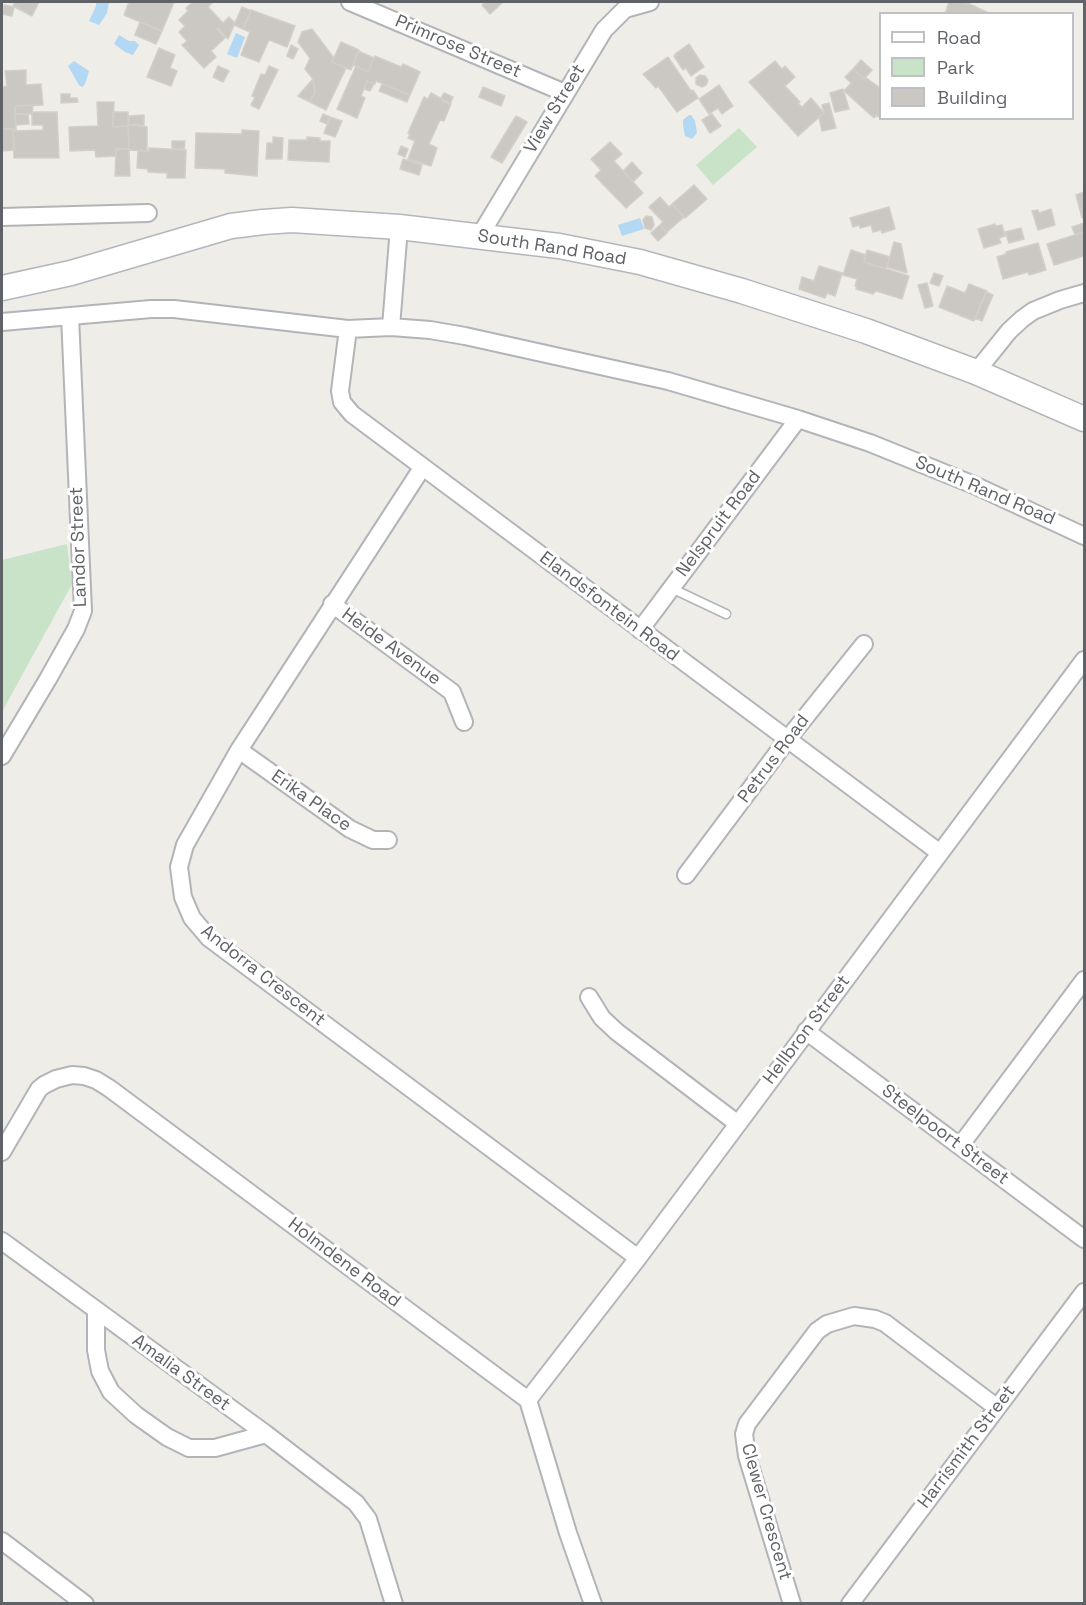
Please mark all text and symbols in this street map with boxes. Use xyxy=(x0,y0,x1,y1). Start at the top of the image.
street label: Primrose Street xyxy=(392,11,524,83)
legend xyxy=(879,12,1074,120)
text: Road xyxy=(937,26,981,49)
text: Park xyxy=(937,56,974,79)
street label: View Street xyxy=(520,61,590,157)
text: Building xyxy=(937,86,1007,109)
street label: South Rand Road xyxy=(476,226,628,270)
street label: South Rand Road xyxy=(912,452,1058,530)
street label: Nelspruit Road xyxy=(672,467,766,581)
street label: Landor Street xyxy=(66,486,92,608)
street label: Elandsfontein Road xyxy=(535,547,683,667)
street label: Heide Avenue xyxy=(337,604,445,690)
street label: Petrus Road xyxy=(734,710,814,808)
street label: Erika Place xyxy=(267,766,355,836)
street label: Andorra Crescent xyxy=(196,921,330,1031)
street label: Hellbron Street xyxy=(759,971,855,1089)
street label: Steelpoort Street xyxy=(877,1080,1013,1190)
street label: Holmdene Road xyxy=(283,1214,405,1312)
street label: Amalia Street xyxy=(128,1330,234,1416)
street label: Harrismith Street xyxy=(914,1381,1020,1513)
street label: Clewer Crescent xyxy=(736,1441,796,1583)

